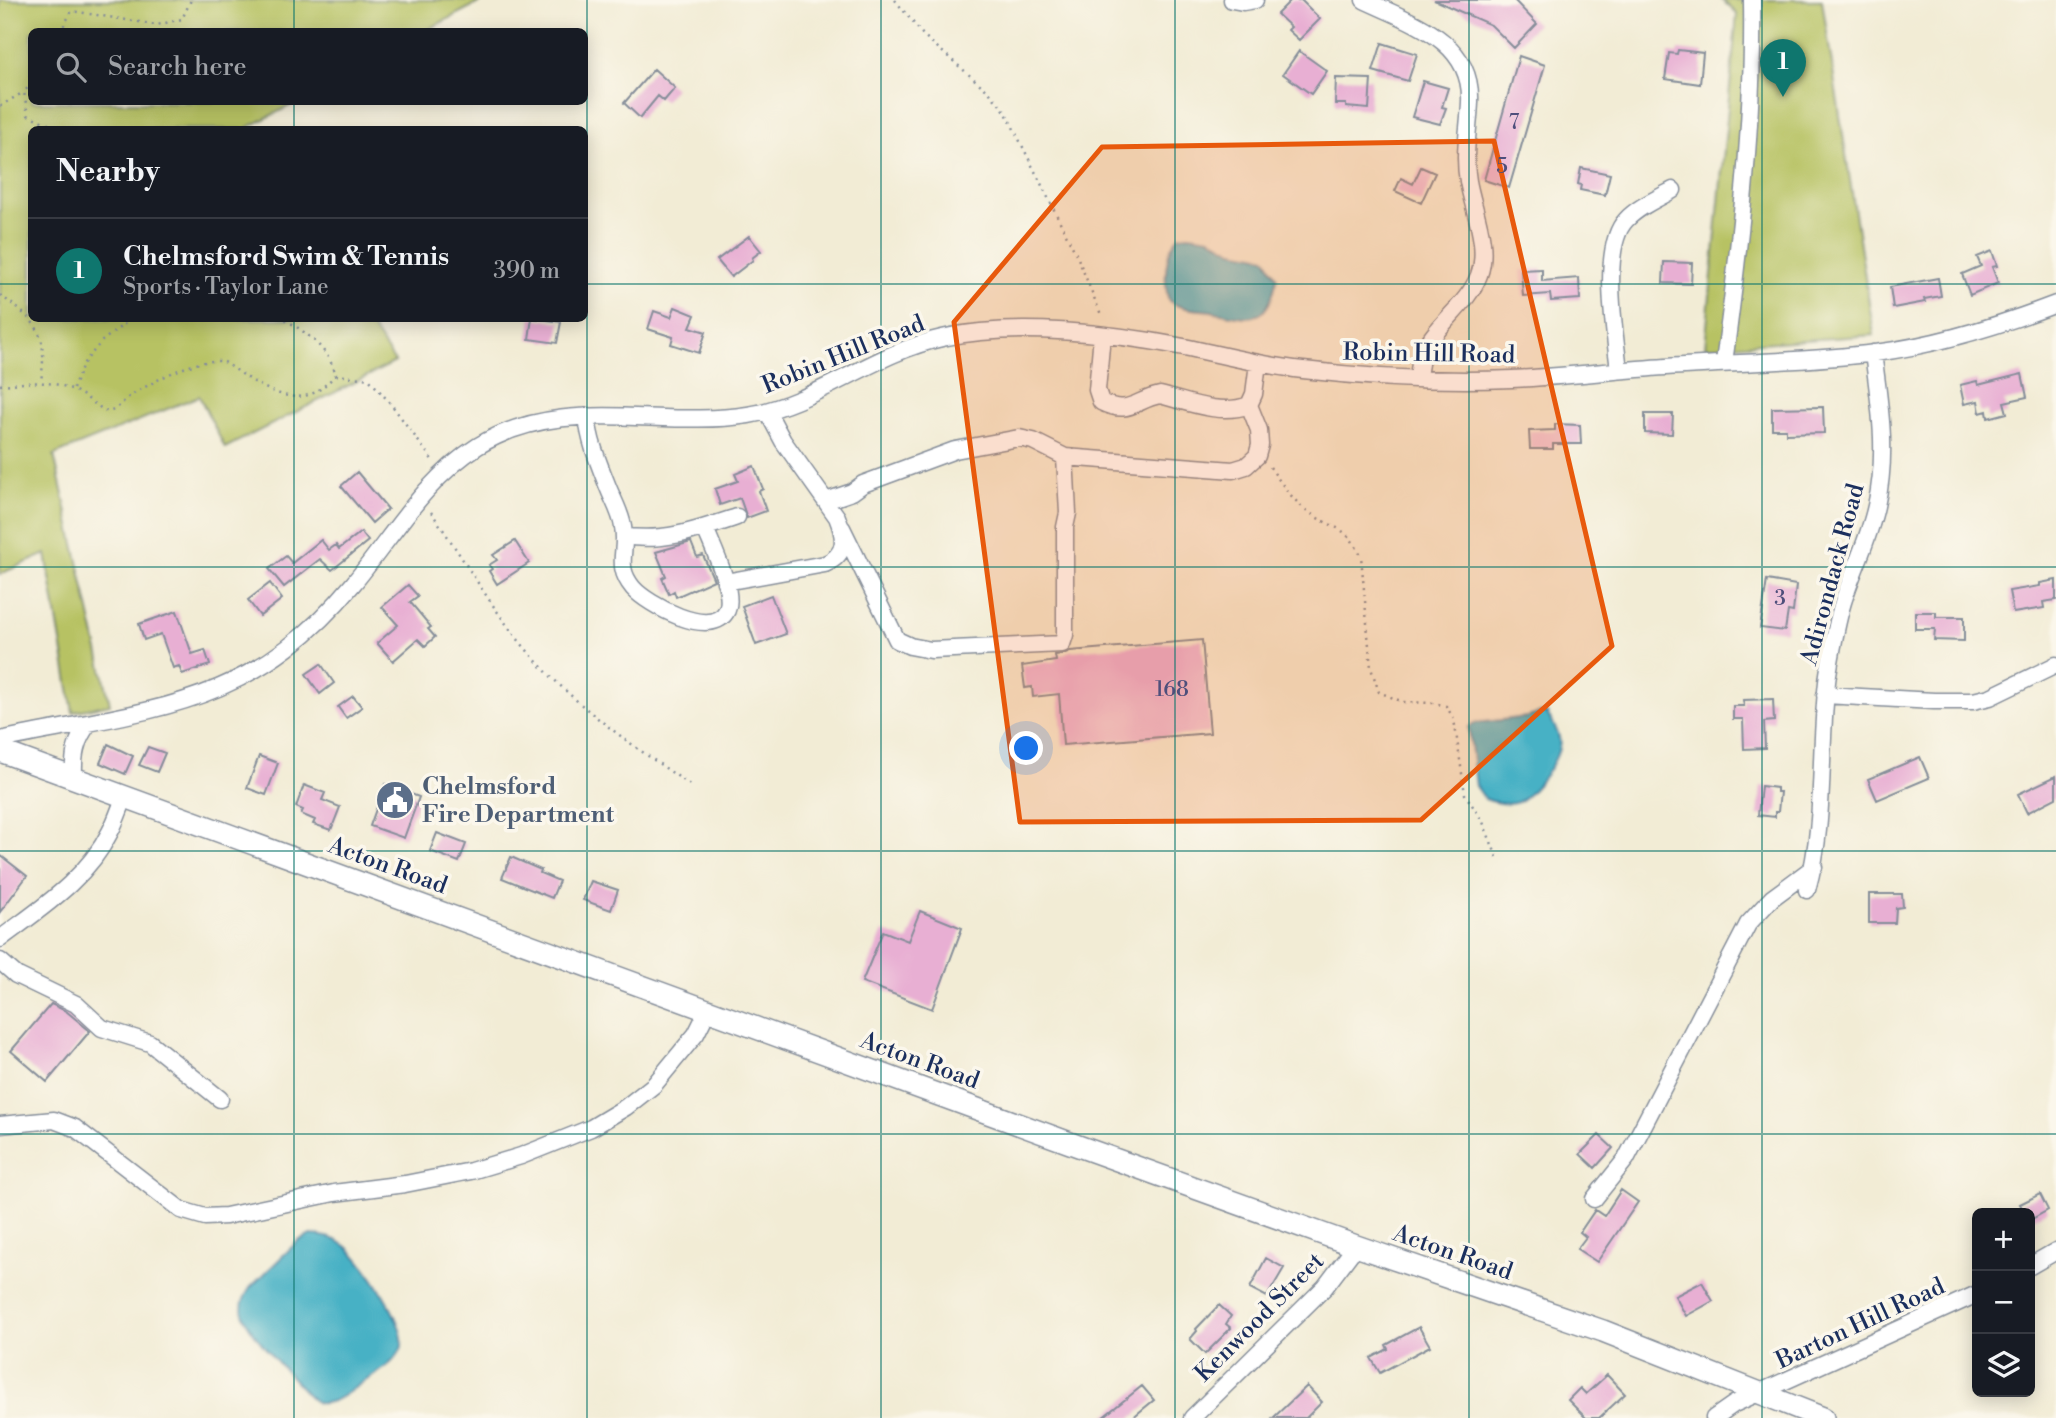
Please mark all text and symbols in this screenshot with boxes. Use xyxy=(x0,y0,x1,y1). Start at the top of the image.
search box xyxy=(28,28,588,105)
pin: 1 xyxy=(1760,39,1806,97)
icon: search xyxy=(52,48,90,86)
text: Search here xyxy=(108,51,247,83)
house number: 7 xyxy=(1509,110,1520,136)
text: Nearby xyxy=(56,153,160,191)
house number: 5 xyxy=(1496,154,1508,180)
text: Chelmsford Swim & Tennis xyxy=(123,241,449,273)
text: 1 xyxy=(73,257,85,285)
text: 390 m xyxy=(493,257,560,285)
text: Sports · Taylor Lane xyxy=(123,273,329,301)
street label: Robin Hill Road xyxy=(758,309,929,401)
street label: Robin Hill Road xyxy=(1342,337,1516,371)
street label: Adirondack Road xyxy=(1794,480,1872,669)
house number: 3 xyxy=(1774,586,1786,612)
house number: 168 xyxy=(1155,677,1189,703)
your location xyxy=(1009,731,1043,765)
place label: Chelmsford Fire Department xyxy=(422,772,614,830)
public building icon: Chelmsford Fire Department xyxy=(374,779,416,821)
street label: Acton Road xyxy=(323,830,452,901)
street label: Acton Road xyxy=(855,1025,984,1096)
map controls xyxy=(1972,1208,2035,1397)
button: + xyxy=(1972,1208,2035,1271)
street label: Acton Road xyxy=(1388,1218,1517,1288)
street label: Kenwood Street xyxy=(1189,1246,1331,1389)
street label: Barton Hill Road xyxy=(1770,1271,1950,1377)
button: − xyxy=(1972,1271,2035,1334)
button: layers xyxy=(1972,1334,2035,1397)

